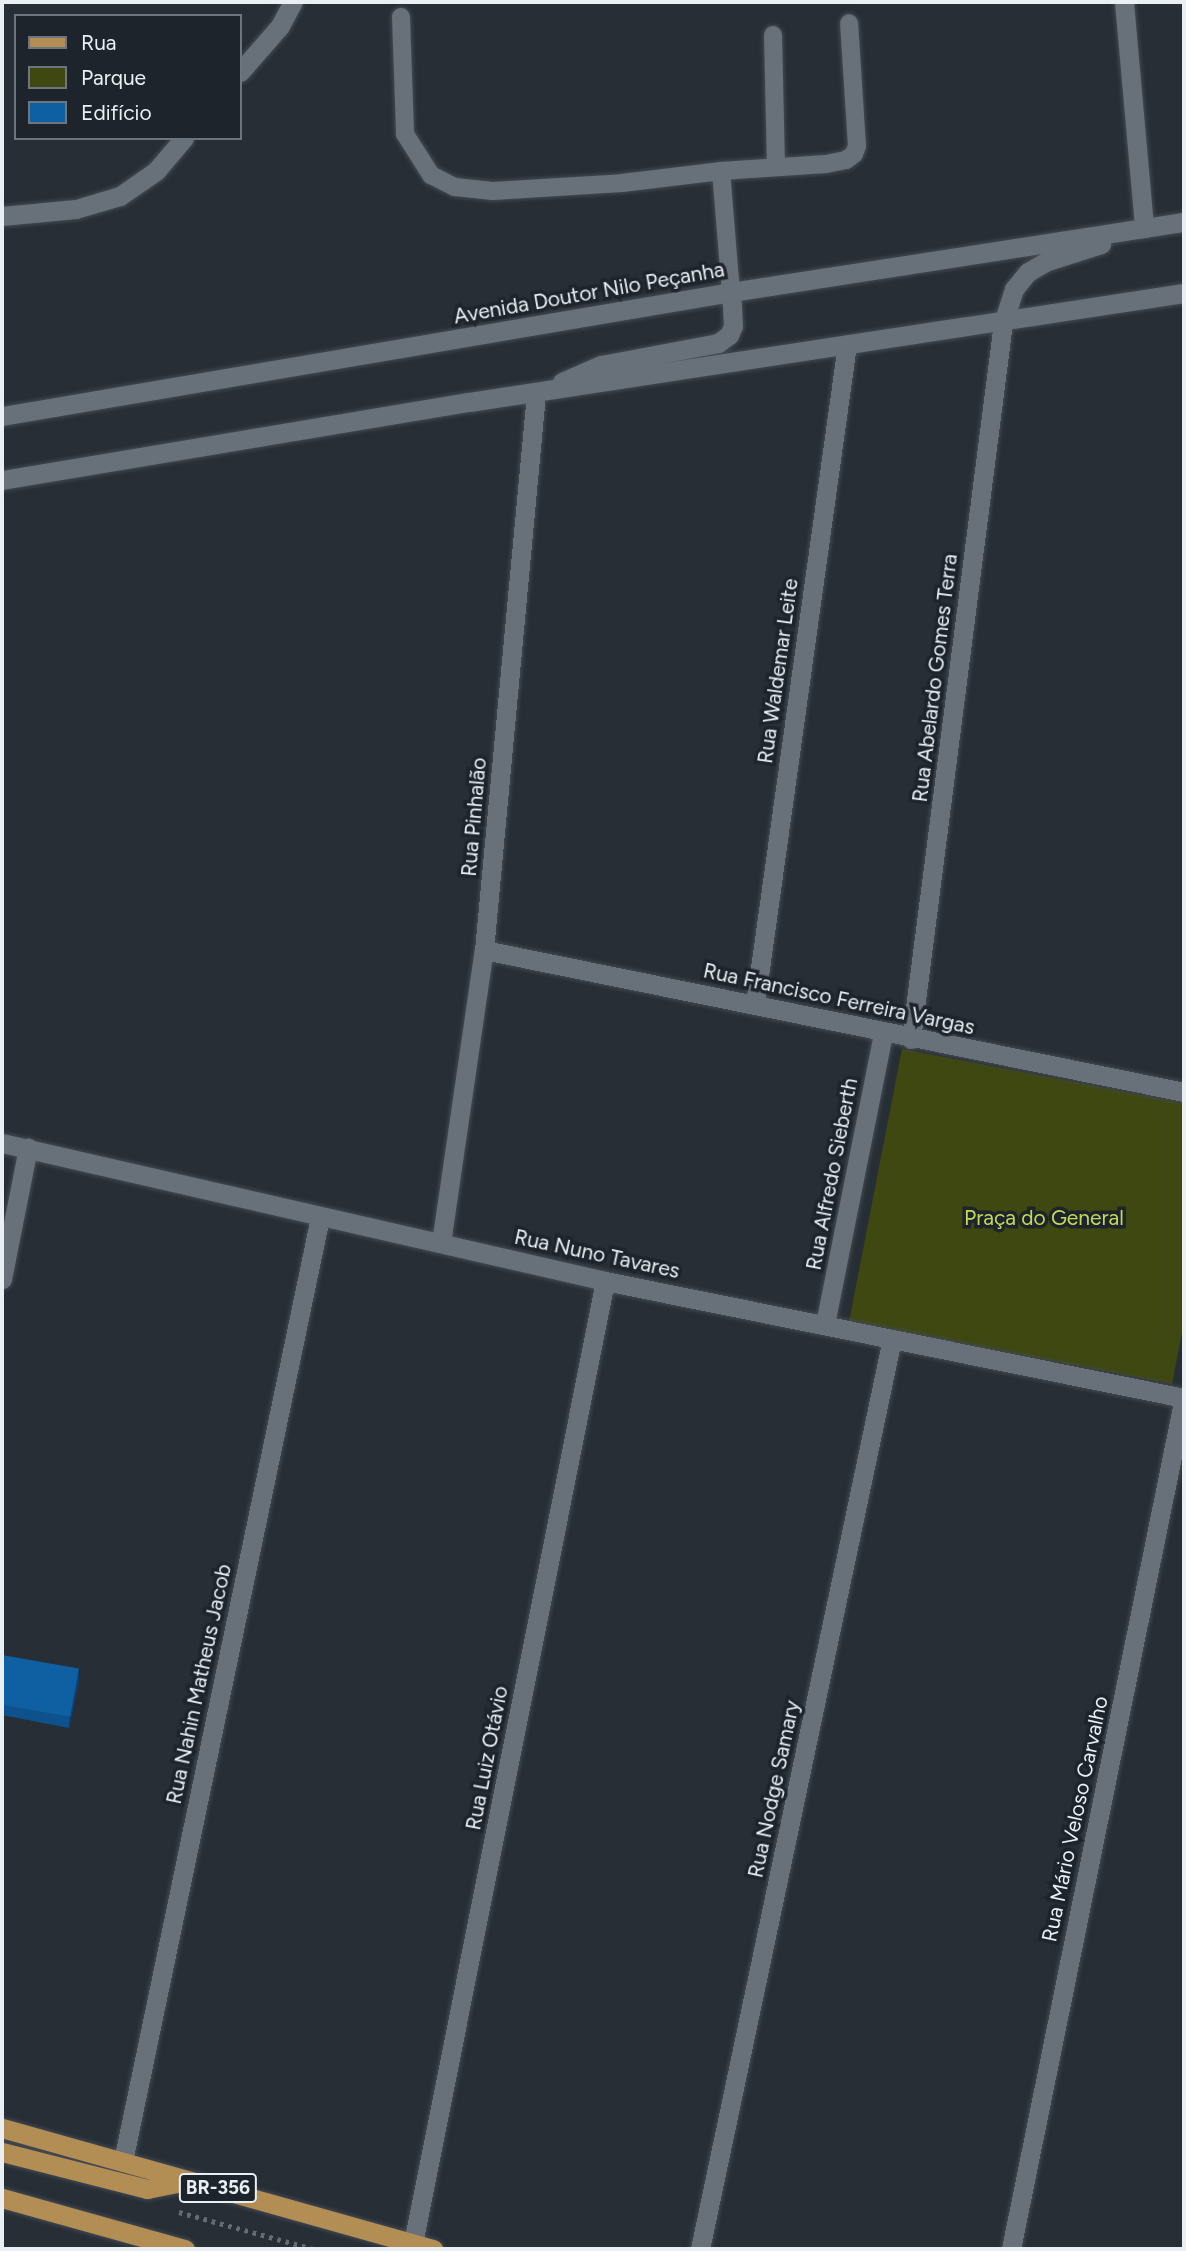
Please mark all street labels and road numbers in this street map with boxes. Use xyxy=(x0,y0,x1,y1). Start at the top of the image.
street label: Avenida Doutor Nilo Peçanha xyxy=(452,257,726,329)
street label: Rua Abelardo Gomes Terra xyxy=(907,552,963,804)
street label: Rua Waldemar Leite xyxy=(753,577,803,765)
street label: Rua Pinhalão xyxy=(456,756,492,878)
street label: Rua Francisco Ferreira Vargas xyxy=(701,958,977,1040)
street label: Rua Alfredo Sieberth xyxy=(801,1076,863,1272)
street label: Rua Nuno Tavares xyxy=(512,1224,682,1284)
street label: Rua Nahin Matheus Jacob xyxy=(161,1562,237,1806)
street label: Rua Luiz Otávio xyxy=(461,1684,513,1832)
street label: Rua Mário Veloso Carvalho xyxy=(1037,1694,1113,1944)
street label: Rua Nodge Samary xyxy=(743,1698,805,1880)
road number: BR-356 xyxy=(178,2172,258,2204)

